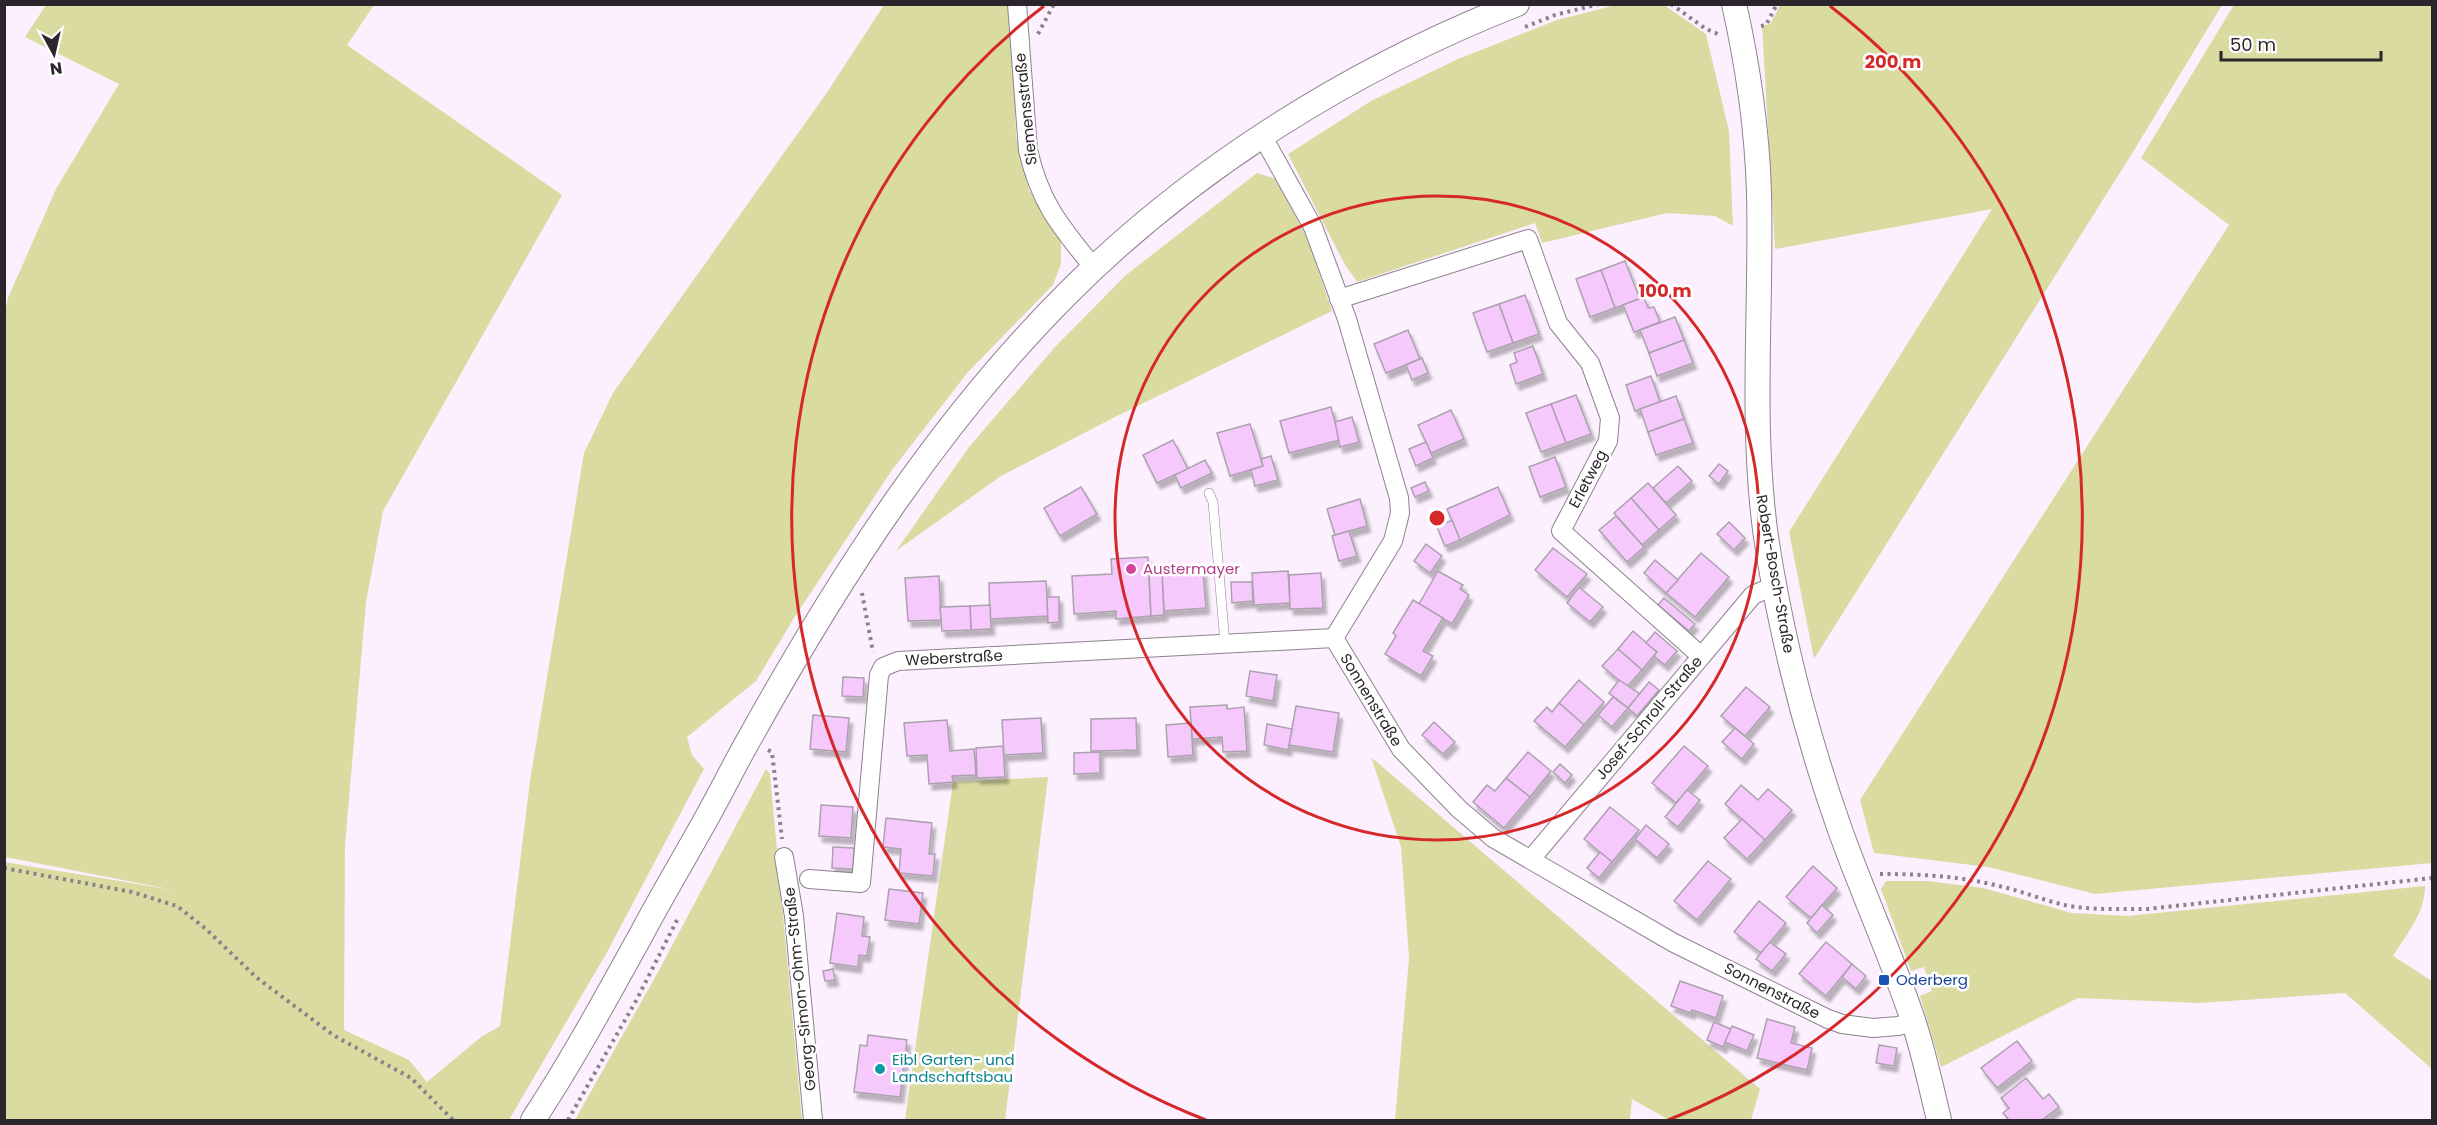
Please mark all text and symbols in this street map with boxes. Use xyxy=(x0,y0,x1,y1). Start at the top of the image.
north arrow xyxy=(24,24,84,84)
scale bar xyxy=(2221,24,2382,62)
text: 50 m xyxy=(2230,32,2276,57)
text: 200 m xyxy=(1865,49,1921,74)
street label: Siemensstraße xyxy=(1009,52,1042,166)
text: N xyxy=(48,56,64,81)
text: 100 m xyxy=(1638,278,1692,303)
street label: Erletweg xyxy=(1563,446,1612,512)
street label: Robert-Bosch-Straße xyxy=(1751,493,1800,655)
centre of rings xyxy=(1427,508,1447,528)
place label: Austermayer xyxy=(1143,558,1240,579)
marker: Austermayer xyxy=(1124,562,1138,576)
street label: Weberstraße xyxy=(905,644,1003,671)
street label: Sonnenstraße xyxy=(1335,649,1407,750)
street label: Josef-Schroll-Straße xyxy=(1591,651,1707,784)
street label: Georg-Simon-Ohm-Straße xyxy=(778,886,821,1092)
street label: Sonnenstraße xyxy=(1721,957,1824,1024)
place label: Oderberg xyxy=(1896,969,1968,990)
marker: Oderberg xyxy=(1877,973,1891,987)
place label: Eibl Garten- und Landschaftsbau xyxy=(892,1049,1015,1087)
marker: Eibl Garten- und Landschaftsbau xyxy=(873,1062,887,1076)

